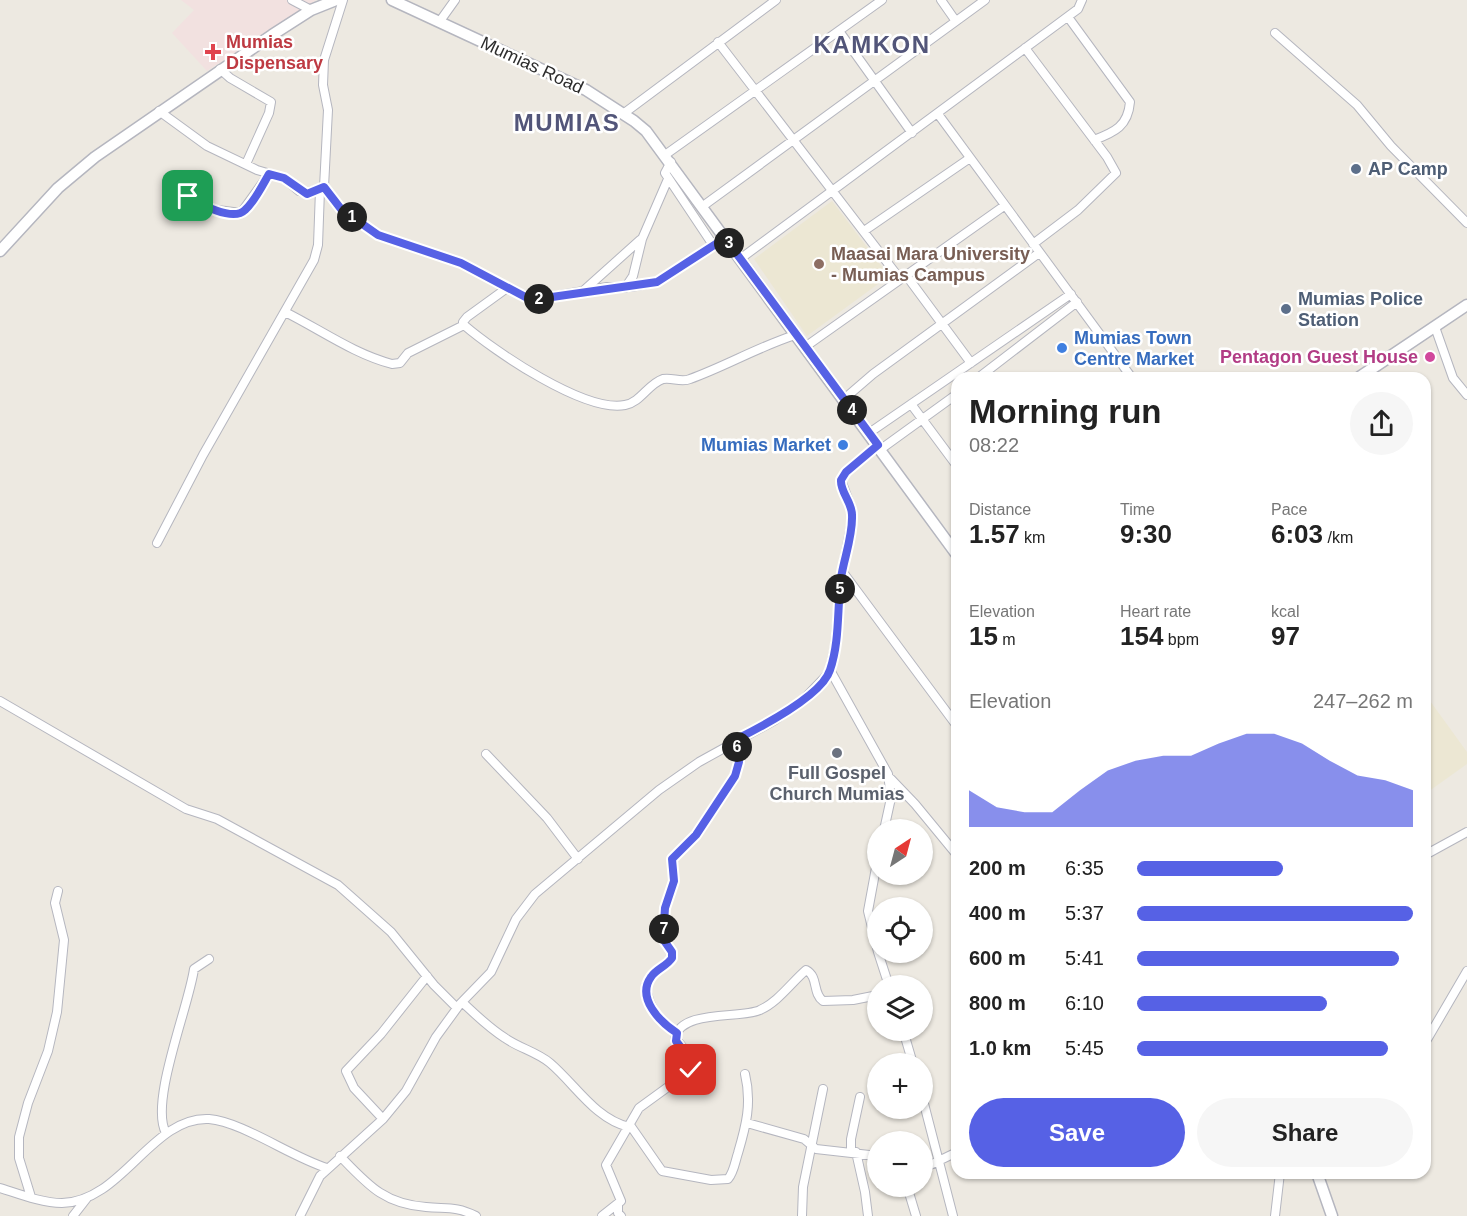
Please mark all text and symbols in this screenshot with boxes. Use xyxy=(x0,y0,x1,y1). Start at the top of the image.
district label: KAMKON xyxy=(814,31,931,58)
place label: Mumias Dispensary xyxy=(226,32,323,73)
street label: Mumias Road xyxy=(477,32,587,98)
marker: Mumias Dispensary xyxy=(204,43,222,61)
district label: MUMIAS xyxy=(514,109,620,136)
place label: AP Camp xyxy=(1368,159,1448,179)
marker: AP Camp xyxy=(1349,162,1363,176)
pin xyxy=(162,170,213,221)
icon: arrive xyxy=(171,179,204,212)
pin: 1 xyxy=(337,202,367,232)
text: 1 xyxy=(348,208,356,225)
pin: 3 xyxy=(714,228,744,258)
text: 3 xyxy=(725,234,733,251)
place label: Maasai Mara University - Mumias Campus xyxy=(831,244,1030,285)
marker: Maasai Mara University - Mumias Campus xyxy=(812,257,826,271)
pin: 2 xyxy=(524,284,554,314)
place label: Mumias Police Station xyxy=(1298,289,1423,330)
text: 2 xyxy=(535,290,543,307)
marker: Mumias Police Station xyxy=(1279,302,1293,316)
place label: Mumias Town Centre Market xyxy=(1074,328,1194,369)
marker: Mumias Town Centre Market xyxy=(1055,341,1069,355)
place label: Pentagon Guest House xyxy=(1220,347,1418,367)
marker: Pentagon Guest House xyxy=(1423,350,1437,364)
button: share xyxy=(1350,392,1413,455)
text: Morning run xyxy=(969,393,1161,430)
pin: 4 xyxy=(837,395,867,425)
text: 4 xyxy=(848,401,856,418)
text: 08:22 xyxy=(969,434,1019,456)
place label: Mumias Market xyxy=(701,435,831,455)
marker: Mumias Market xyxy=(836,438,850,452)
text: Distance xyxy=(969,501,1031,518)
text: Time xyxy=(1120,501,1155,518)
text: Pace xyxy=(1271,501,1307,518)
text: 1.57 xyxy=(969,519,1020,549)
text: 9:30 xyxy=(1120,519,1172,549)
text: 6:03 xyxy=(1271,519,1323,549)
text: km xyxy=(1020,529,1045,546)
text: /km xyxy=(1323,529,1353,546)
pin: 5 xyxy=(825,574,855,604)
text: 5 xyxy=(836,580,844,597)
text: Elevation xyxy=(969,603,1035,620)
text: Heart rate xyxy=(1120,603,1191,620)
text: kcal xyxy=(1271,603,1299,620)
text: 15 xyxy=(969,621,998,651)
text: 154 xyxy=(1120,621,1163,651)
text: 97 xyxy=(1271,621,1300,651)
text: m xyxy=(998,631,1016,648)
text: bpm xyxy=(1163,631,1199,648)
text: Elevation xyxy=(969,690,1051,712)
text: 247–262 m xyxy=(1313,690,1413,712)
pin: 6 xyxy=(722,732,752,762)
text: 6 xyxy=(733,738,741,755)
marker: Full Gospel Church Mumias xyxy=(830,746,844,760)
place label: Full Gospel Church Mumias xyxy=(769,763,905,804)
north arrow xyxy=(867,819,933,885)
map controls xyxy=(867,819,933,1197)
text: 200 m xyxy=(969,857,1026,879)
text: 6:35 xyxy=(1065,857,1104,879)
button: locate xyxy=(867,897,933,963)
text: 400 m xyxy=(969,902,1026,924)
text: 5:37 xyxy=(1065,902,1104,924)
pin: 7 xyxy=(649,914,679,944)
text: 7 xyxy=(660,920,668,937)
text: 600 m xyxy=(969,947,1026,969)
text: 5:41 xyxy=(1065,947,1104,969)
button: layers xyxy=(867,975,933,1041)
text: 800 m xyxy=(969,992,1026,1014)
text: 6:10 xyxy=(1065,992,1104,1014)
text: 1.0 km xyxy=(969,1037,1031,1059)
text: 5:45 xyxy=(1065,1037,1104,1059)
pin xyxy=(665,1044,716,1095)
icon: check xyxy=(674,1053,707,1086)
button: + xyxy=(867,1053,933,1119)
button: Save xyxy=(969,1098,1185,1167)
button: Share xyxy=(1197,1098,1413,1167)
button: − xyxy=(867,1131,933,1197)

